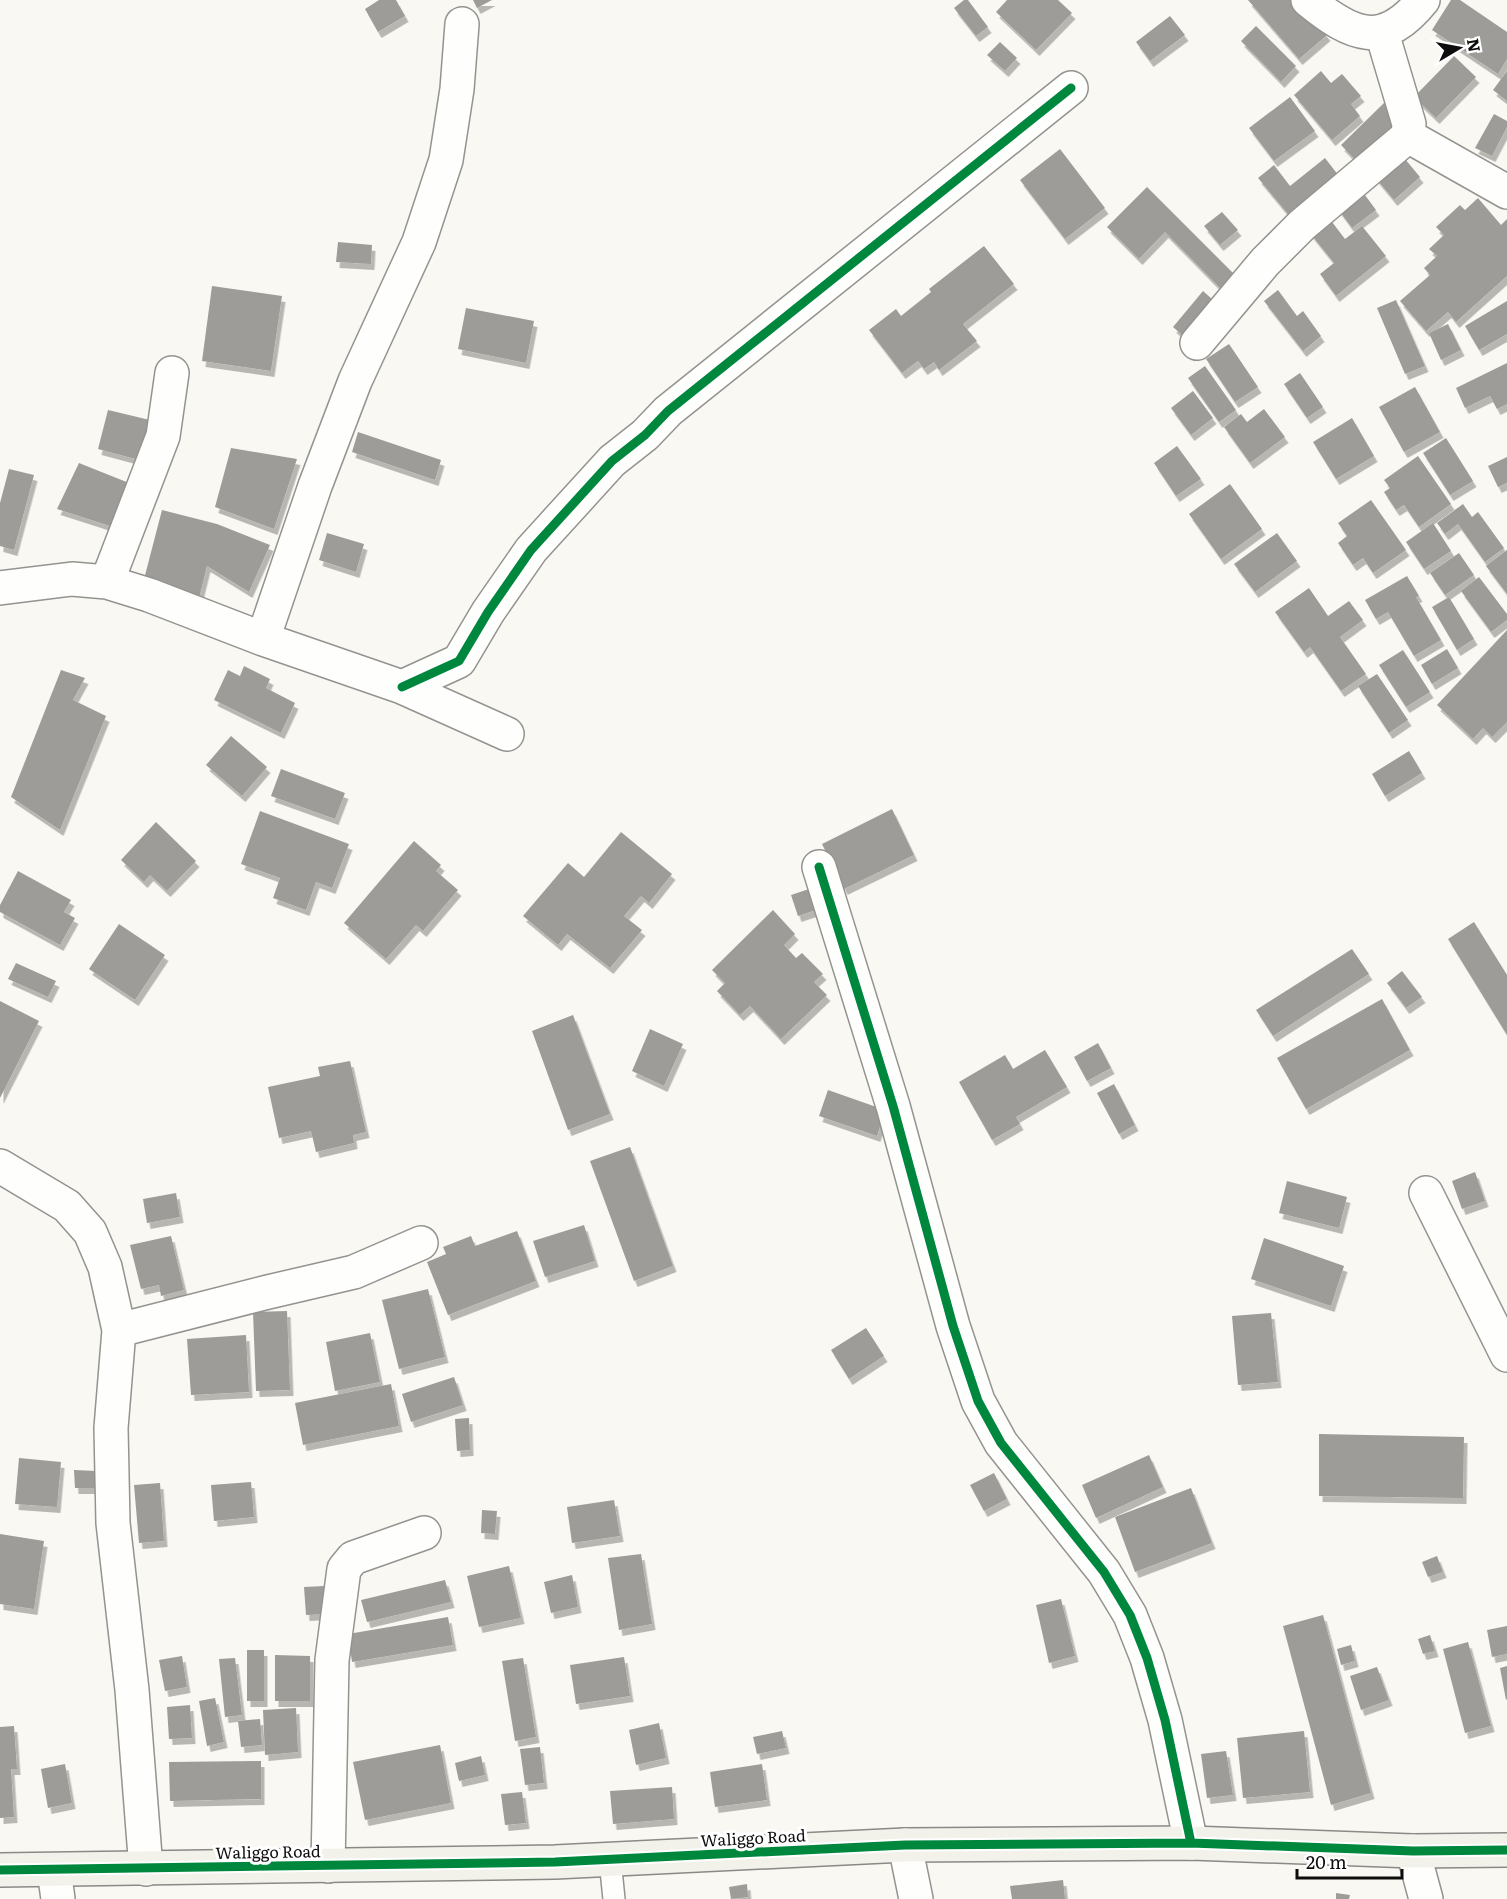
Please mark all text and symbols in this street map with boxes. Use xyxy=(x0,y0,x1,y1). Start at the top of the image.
north arrow xyxy=(1429,18,1489,78)
text: N xyxy=(1462,37,1488,54)
street label: Waliggo Road xyxy=(700,1822,806,1852)
street label: Waliggo Road xyxy=(215,1838,321,1864)
scale bar xyxy=(1297,1842,1402,1880)
text: 20 m xyxy=(1306,1848,1347,1875)

